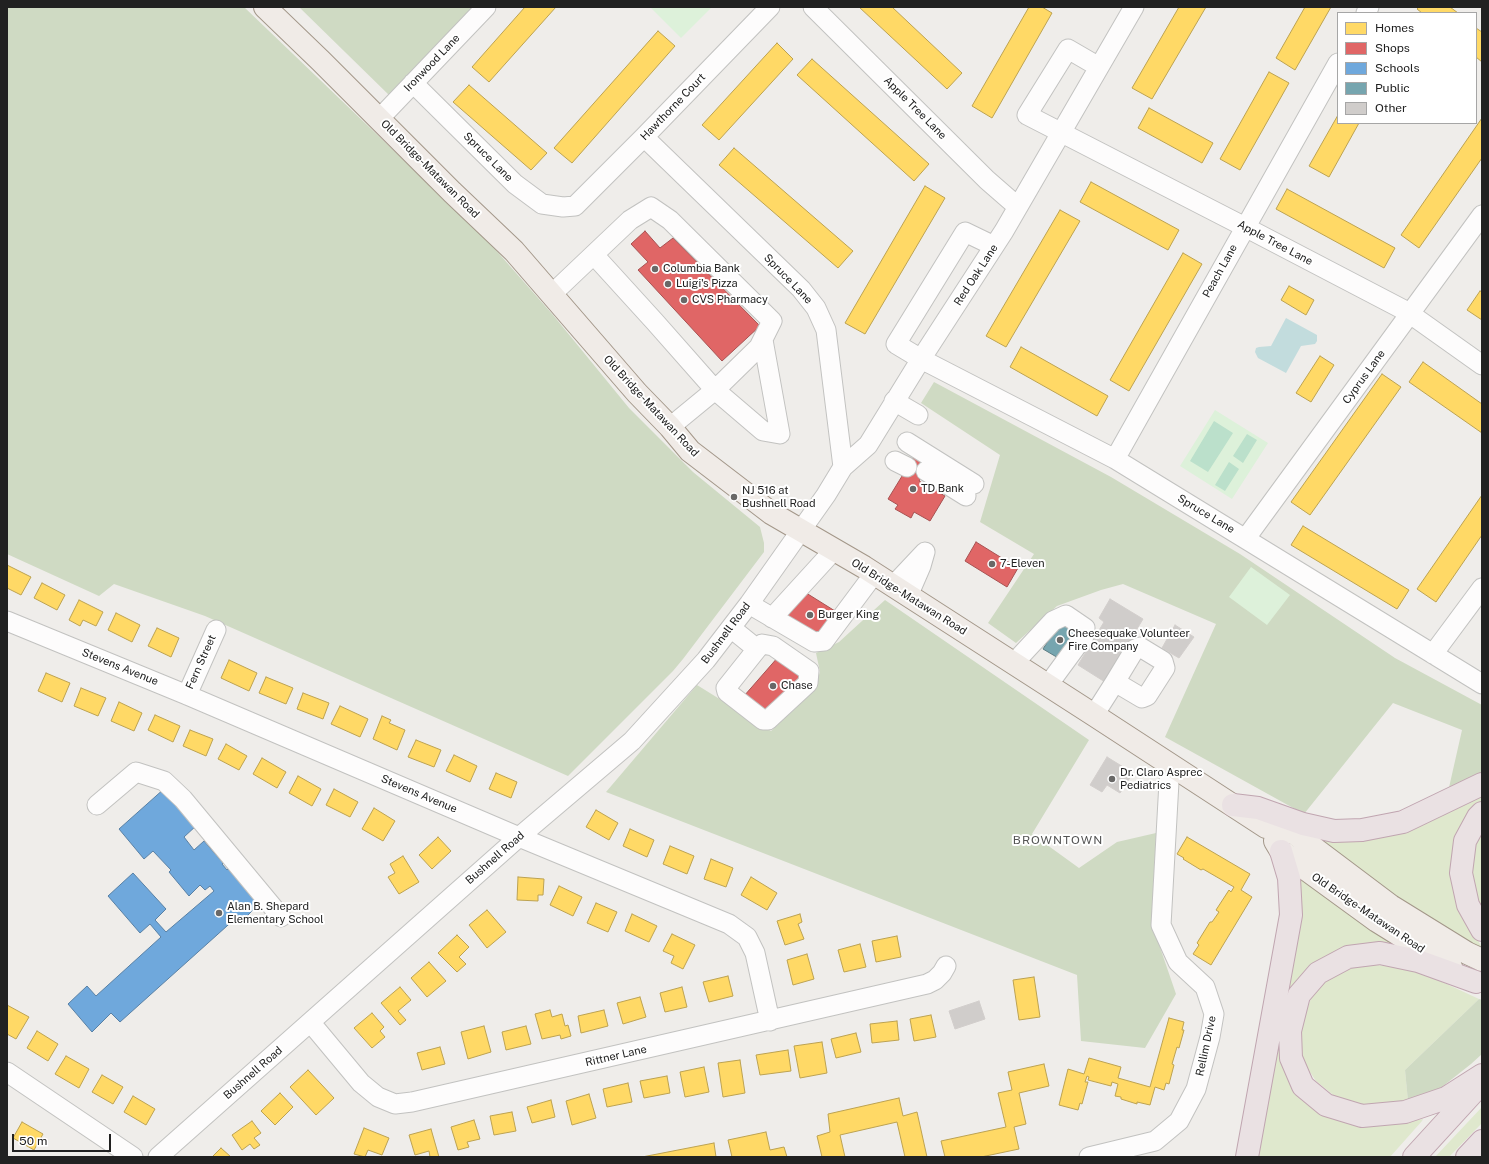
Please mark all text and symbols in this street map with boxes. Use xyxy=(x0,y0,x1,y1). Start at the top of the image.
legend xyxy=(1337,12,1477,124)
text: Homes xyxy=(1375,21,1414,35)
street label: Ironwood Lane xyxy=(401,32,463,94)
text: Shops xyxy=(1375,41,1410,55)
text: Schools xyxy=(1375,61,1420,75)
street label: Hawthorne Court xyxy=(638,71,708,143)
street label: Apple Tree Lane xyxy=(881,74,949,142)
text: Public xyxy=(1375,81,1410,95)
text: Other xyxy=(1375,101,1407,115)
street label: Old Bridge-Matawan Road xyxy=(378,117,482,221)
street label: Spruce Lane xyxy=(461,130,515,184)
street label: Apple Tree Lane xyxy=(1235,218,1315,268)
street label: Red Oak Lane xyxy=(951,242,1001,308)
street label: Peach Lane xyxy=(1200,242,1240,300)
street label: Spruce Lane xyxy=(761,251,815,307)
place label: Columbia Bank xyxy=(663,262,740,276)
marker: Columbia Bank xyxy=(650,264,660,274)
place label: Luigi's Pizza xyxy=(676,277,738,291)
marker: Luigi's Pizza xyxy=(663,279,673,289)
place label: CVS Pharmacy xyxy=(692,293,768,307)
marker: CVS Pharmacy xyxy=(679,295,689,305)
street label: Cyprus Lane xyxy=(1340,347,1388,407)
street label: Old Bridge-Matawan Road xyxy=(601,353,701,459)
place label: TD Bank xyxy=(921,482,964,496)
place label: NJ 516 at Bushnell Road xyxy=(742,484,815,510)
marker: TD Bank xyxy=(908,484,918,494)
marker: NJ 516 at Bushnell Road xyxy=(729,492,739,502)
street label: Spruce Lane xyxy=(1175,492,1237,536)
street label: Old Bridge-Matawan Road xyxy=(849,556,969,638)
place label: 7-Eleven xyxy=(1000,557,1045,571)
marker: 7-Eleven xyxy=(987,559,997,569)
street label: Bushnell Road xyxy=(699,600,753,666)
place label: Burger King xyxy=(818,608,879,622)
marker: Burger King xyxy=(805,610,815,620)
place label: Cheesequake Volunteer Fire Company xyxy=(1068,627,1190,653)
street label: Fern Street xyxy=(183,633,219,691)
marker: Cheesequake Volunteer Fire Company xyxy=(1055,635,1065,645)
street label: Stevens Avenue xyxy=(80,646,160,688)
place label: Chase xyxy=(781,679,813,693)
marker: Chase xyxy=(768,681,778,691)
place label: Dr. Claro Asprec Pediatrics xyxy=(1120,766,1203,792)
street label: Stevens Avenue xyxy=(379,772,459,816)
marker: Dr. Claro Asprec Pediatrics xyxy=(1107,774,1117,784)
street label: Bushnell Road xyxy=(463,829,527,887)
district label: BROWNTOWN xyxy=(1013,833,1103,847)
street label: Old Bridge-Matawan Road xyxy=(1309,870,1427,956)
place label: Alan B. Shepard Elementary School xyxy=(227,900,324,926)
marker: Alan B. Shepard Elementary School xyxy=(214,908,224,918)
street label: Rellim Drive xyxy=(1193,1015,1219,1077)
street label: Rittner Lane xyxy=(584,1043,648,1069)
street label: Bushnell Road xyxy=(221,1044,285,1102)
scale bar xyxy=(14,1126,113,1152)
text: 50 m xyxy=(19,1134,47,1148)

